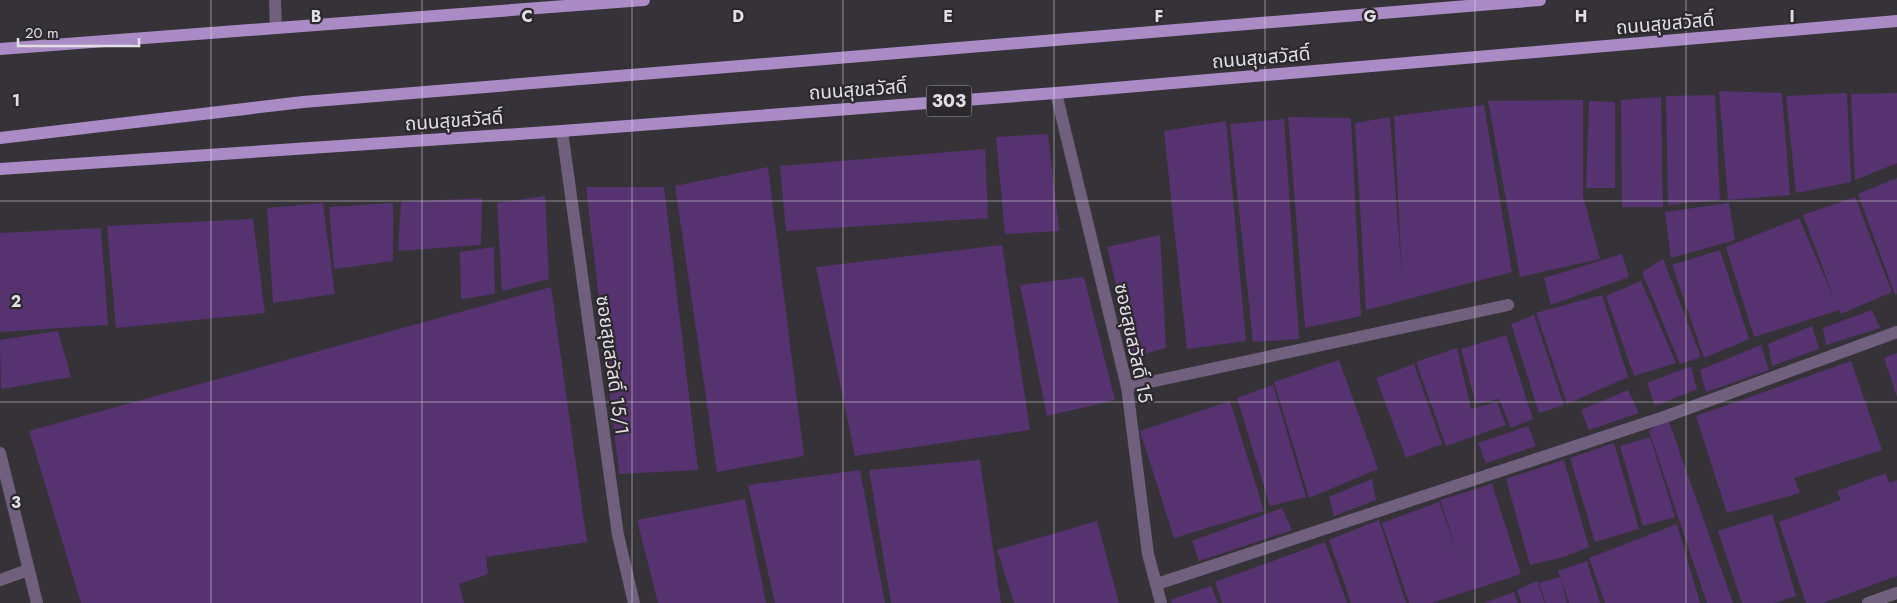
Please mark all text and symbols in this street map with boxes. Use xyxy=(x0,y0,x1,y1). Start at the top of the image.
text: B xyxy=(311,5,321,28)
text: C xyxy=(521,5,533,28)
text: D xyxy=(732,5,744,28)
text: E xyxy=(943,5,953,28)
text: F xyxy=(1155,5,1163,28)
text: G xyxy=(1363,5,1377,28)
text: H xyxy=(1575,5,1587,28)
text: I xyxy=(1789,5,1795,28)
street label: ถนนสุขสวัสดิ์ xyxy=(1615,6,1715,41)
scale bar xyxy=(18,15,139,47)
text: 20 m xyxy=(25,22,59,44)
street label: ถนนสุขสวัสดิ์ xyxy=(1211,40,1311,75)
street label: ถนนสุขสวัสดิ์ xyxy=(808,73,908,106)
road number: 303 xyxy=(926,85,972,116)
text: 1 xyxy=(12,89,20,112)
street label: ถนนสุขสวัสดิ์ xyxy=(404,104,504,137)
street label: ซอยสุขสวัสดิ์ 15 xyxy=(1108,281,1159,405)
text: 2 xyxy=(11,290,21,313)
street label: ซอยสุขสวัสดิ์ 15/1 xyxy=(589,294,636,436)
text: 3 xyxy=(11,491,21,514)

